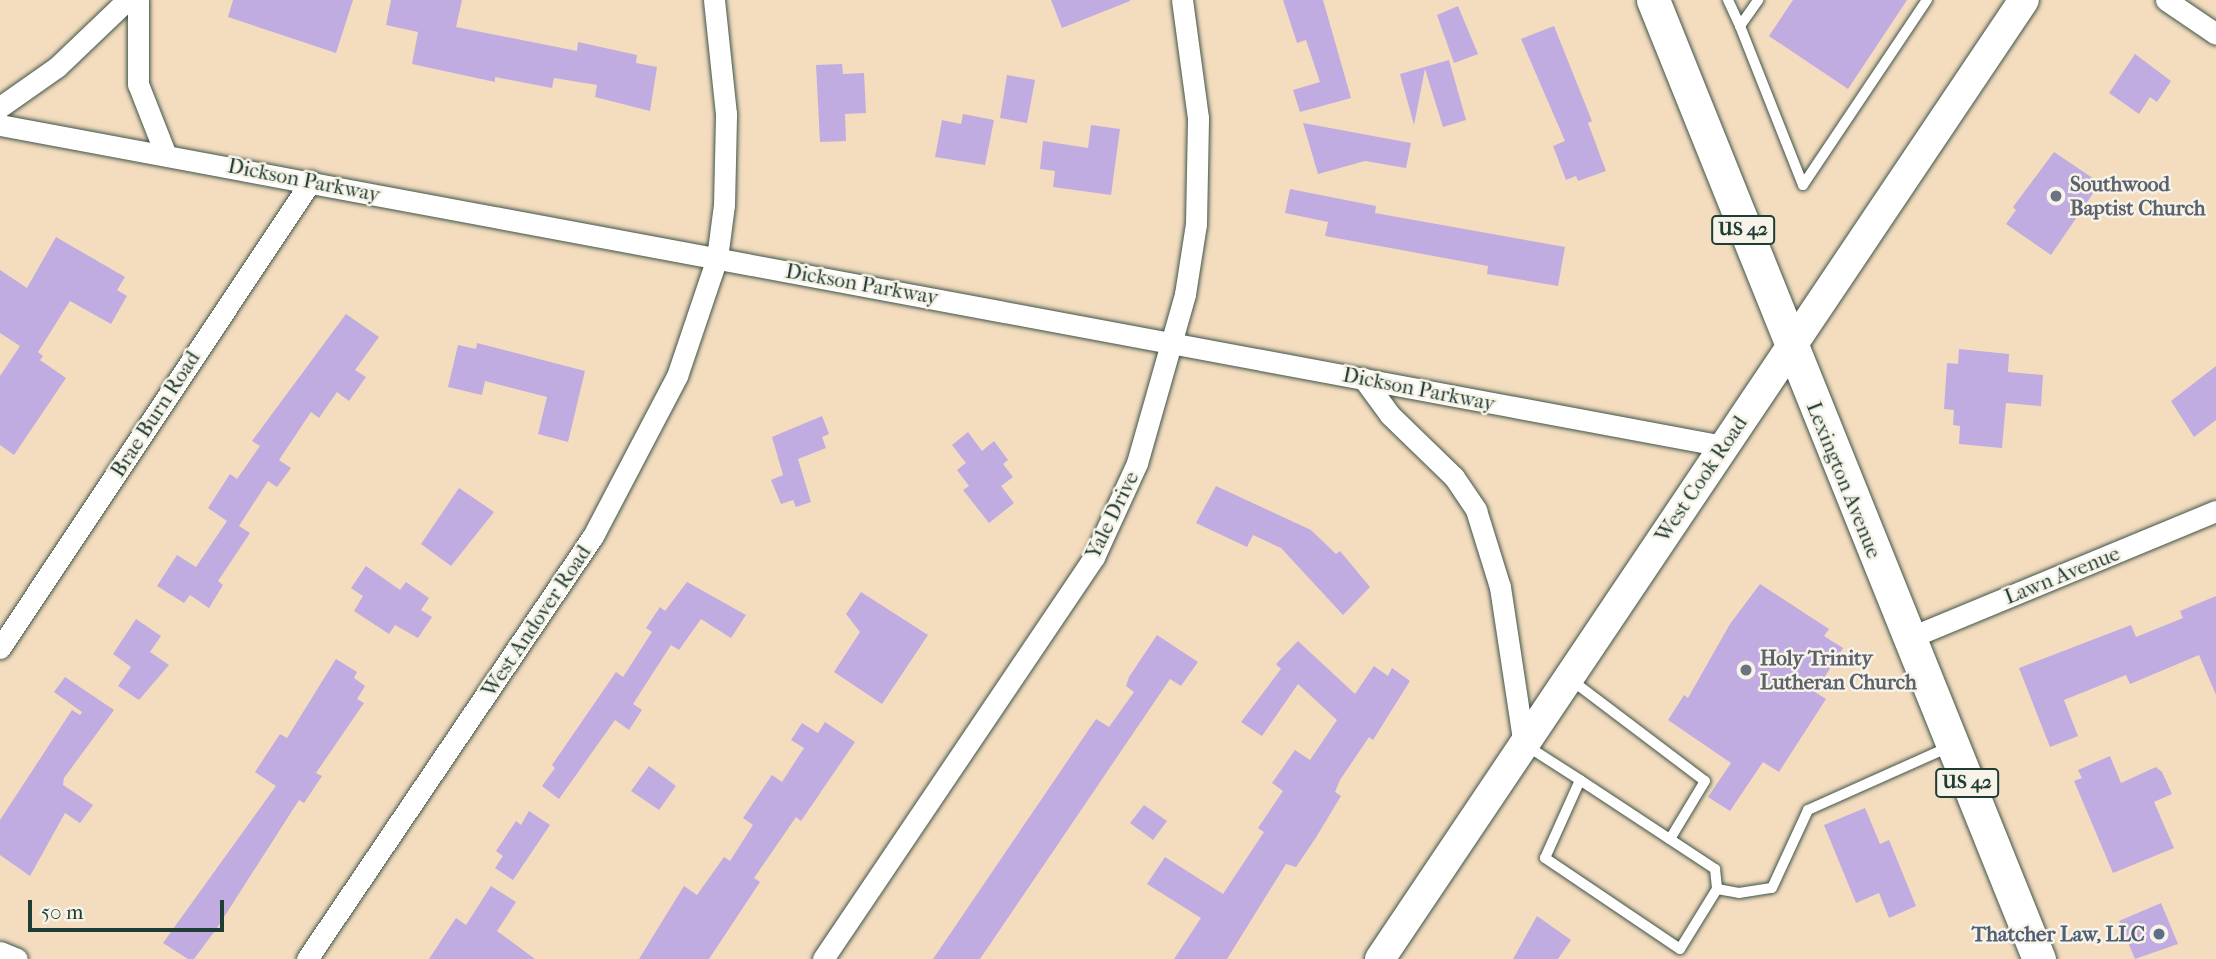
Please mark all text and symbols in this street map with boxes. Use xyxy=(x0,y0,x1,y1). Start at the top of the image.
street label: Dickson Parkway xyxy=(226,153,382,207)
place label: Southwood Baptist Church xyxy=(2070,171,2206,221)
marker: Southwood Baptist Church xyxy=(2048,188,2064,204)
road number: US 42 xyxy=(1710,214,1776,246)
street label: Dickson Parkway xyxy=(784,258,940,310)
street label: Brae Burn Road xyxy=(105,346,205,482)
street label: Dickson Parkway xyxy=(1341,362,1497,416)
street label: Lexington Avenue xyxy=(1801,398,1887,562)
street label: West Cook Road xyxy=(1650,411,1752,547)
street label: Yale Drive xyxy=(1080,467,1144,563)
street label: West Andover Road xyxy=(476,540,596,702)
street label: Lawn Avenue xyxy=(2001,540,2123,610)
place label: Holy Trinity Lutheran Church xyxy=(1760,645,1917,695)
marker: Holy Trinity Lutheran Church xyxy=(1738,662,1754,678)
road number: US 42 xyxy=(1934,768,2000,798)
scale bar xyxy=(32,886,228,930)
text: 50 m xyxy=(41,900,84,924)
place label: Thatcher Law, LLC xyxy=(1972,921,2145,947)
marker: Thatcher Law, LLC xyxy=(2151,926,2167,942)

